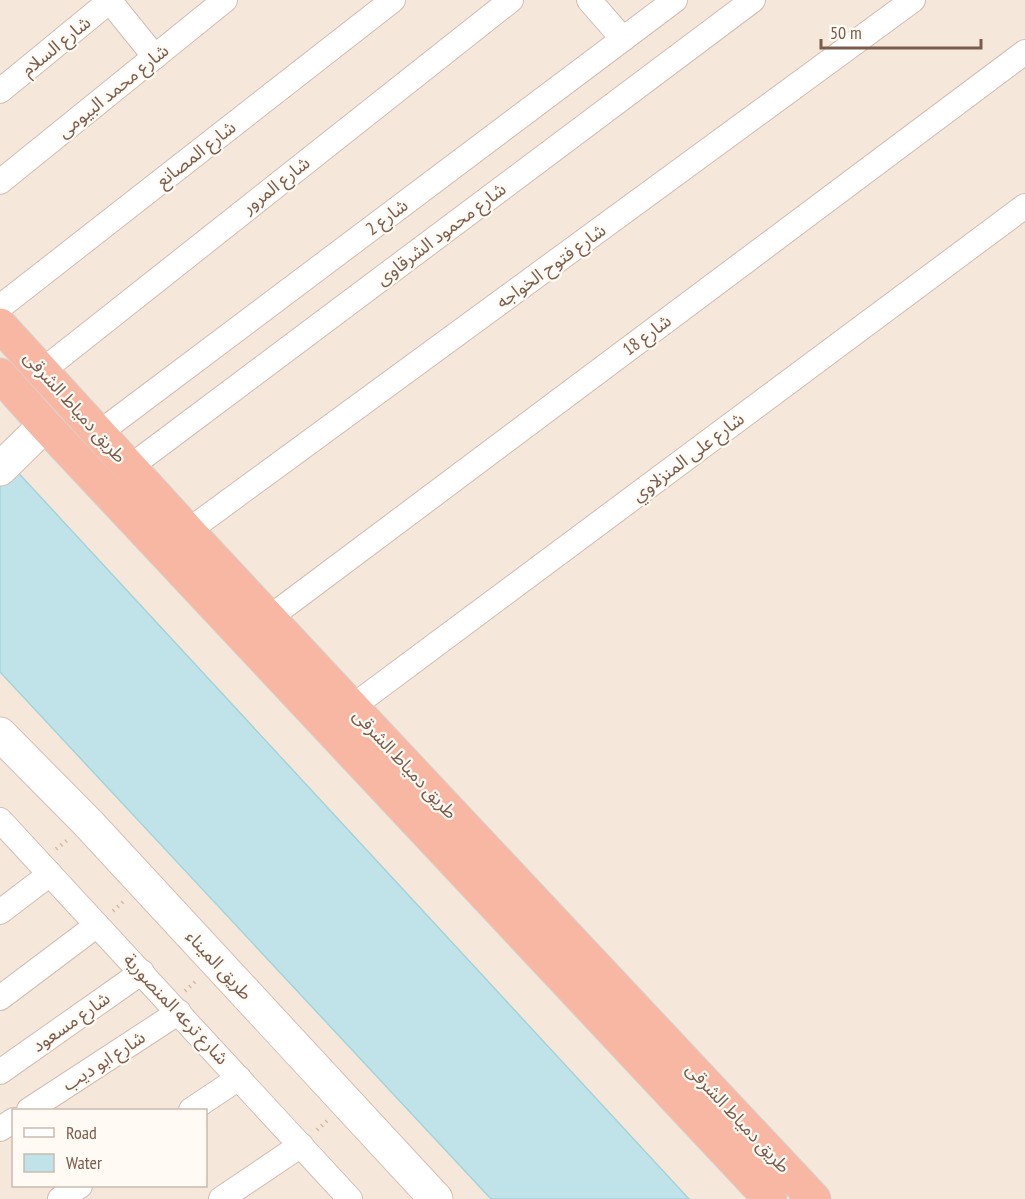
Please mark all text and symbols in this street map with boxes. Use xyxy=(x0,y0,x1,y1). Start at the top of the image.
street label: شارع السلام xyxy=(16,11,97,83)
scale bar xyxy=(821,12,982,50)
text: 50 m xyxy=(830,21,862,44)
street label: شارع محمد البيومى xyxy=(52,39,175,145)
street label: شارع المصانع xyxy=(151,115,242,194)
street label: شارع المرور xyxy=(236,151,316,221)
street label: شارع محمود الشرقاوى xyxy=(371,177,512,292)
street label: شارع 2 xyxy=(361,193,414,242)
street label: شارع فتوح الخواجه xyxy=(491,218,612,316)
street label: شارع 18 xyxy=(618,309,677,363)
street label: طريق دمياط الشرقى xyxy=(19,346,132,467)
street label: شارع على المنزلاوي xyxy=(627,407,750,509)
street label: طريق دمياط الشرقى xyxy=(348,704,462,824)
street label: طريق الميناء xyxy=(181,925,258,1004)
street label: شارع ترعه المنصورية xyxy=(117,948,234,1071)
street label: شارع مسعود xyxy=(27,986,116,1059)
street label: شارع ابو ديب xyxy=(58,1025,151,1098)
street label: طريق دمياط الشرقى xyxy=(681,1058,795,1178)
legend xyxy=(12,1109,207,1187)
text: Road xyxy=(66,1121,97,1144)
text: Water xyxy=(66,1151,102,1174)

